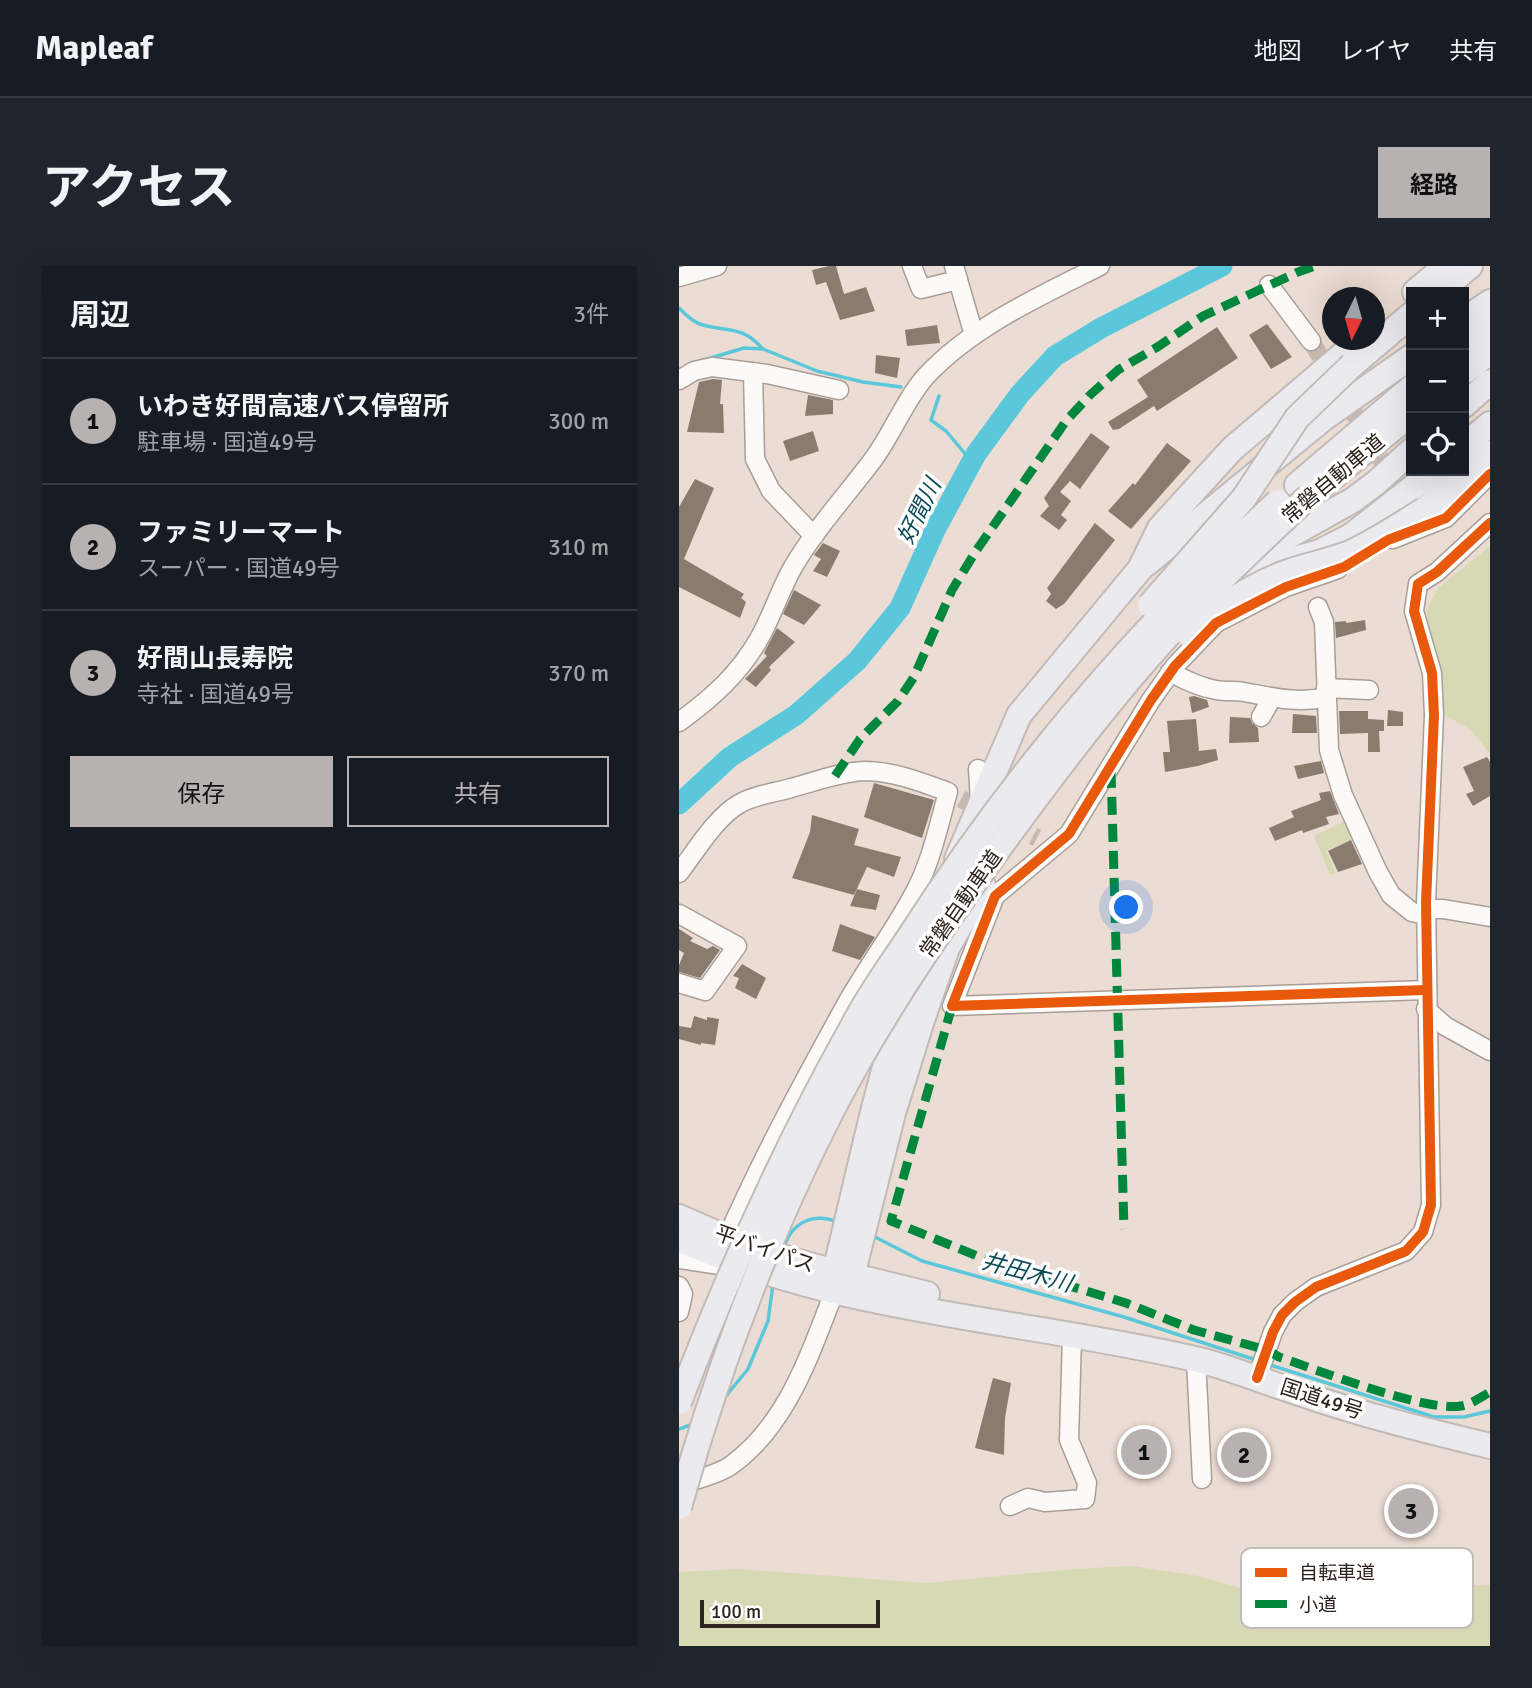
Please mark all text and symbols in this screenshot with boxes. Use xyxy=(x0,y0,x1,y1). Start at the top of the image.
text: Mapleaf xyxy=(35,28,152,69)
text: 地図 xyxy=(1254,36,1302,66)
text: レイヤ xyxy=(1340,36,1411,66)
text: 共有 xyxy=(1449,36,1497,66)
button: 経路 xyxy=(1378,147,1490,218)
text: アクセス xyxy=(42,158,236,218)
north arrow xyxy=(1322,287,1385,350)
map controls xyxy=(1406,287,1469,476)
button: + xyxy=(1406,287,1469,350)
text: 周辺 xyxy=(70,297,130,334)
text: 3件 xyxy=(574,300,609,329)
button: − xyxy=(1406,350,1469,413)
text: いわき好間高速バス停留所 xyxy=(137,391,449,423)
text: 1 xyxy=(87,407,99,436)
text: 300 m xyxy=(548,407,609,436)
button: locate xyxy=(1406,413,1469,476)
text: 駐車場 · 国道49号 xyxy=(137,428,317,457)
street label: 常磐自動車道 xyxy=(1276,429,1390,529)
water label: 好間川 xyxy=(891,471,949,549)
text: ファミリーマート xyxy=(137,517,345,549)
text: 2 xyxy=(87,533,99,562)
text: 310 m xyxy=(548,533,609,562)
text: スーパー · 国道49号 xyxy=(137,554,340,583)
text: 好間山長寿院 xyxy=(137,643,293,675)
text: 3 xyxy=(87,659,99,688)
text: 370 m xyxy=(548,659,609,688)
text: 寺社 · 国道49号 xyxy=(137,680,294,709)
button: 保存 xyxy=(70,756,333,827)
button: 共有 xyxy=(347,756,609,827)
street label: 常磐自動車道 xyxy=(914,845,1008,963)
your location xyxy=(1109,890,1143,924)
street label: 平バイパス xyxy=(711,1220,819,1278)
water label: 井田木川 xyxy=(979,1247,1078,1299)
street label: 国道49号 xyxy=(1277,1373,1367,1425)
pin: 1 xyxy=(1121,1426,1167,1478)
pin: 2 xyxy=(1221,1429,1267,1481)
pin: 3 xyxy=(1388,1485,1434,1537)
legend xyxy=(1241,1548,1473,1628)
text: 自転車道 xyxy=(1299,1561,1375,1585)
text: 小道 xyxy=(1299,1593,1337,1617)
scale bar xyxy=(700,1597,880,1629)
text: 100 m xyxy=(711,1600,761,1624)

